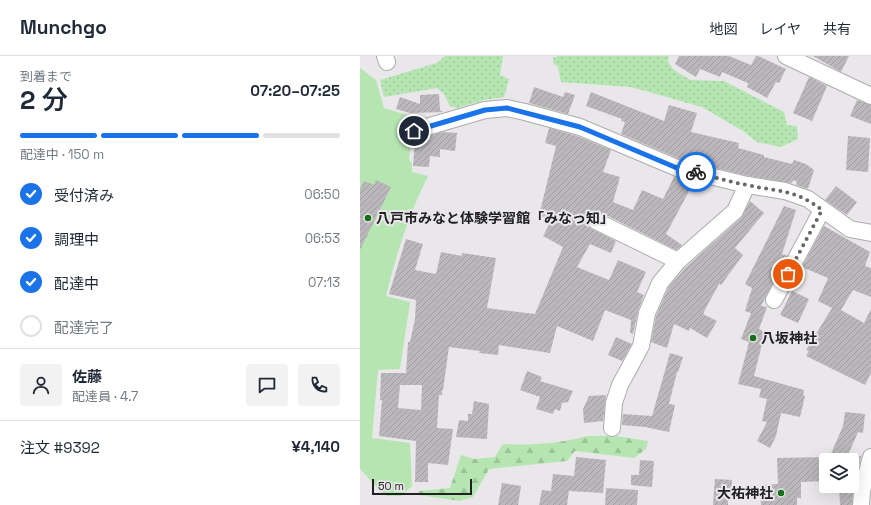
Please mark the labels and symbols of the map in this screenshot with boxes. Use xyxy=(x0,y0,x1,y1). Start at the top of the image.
pin xyxy=(397,114,431,148)
courier xyxy=(676,152,716,192)
place label: 八戸市みなと体験学習館「みなっ知」 xyxy=(376,209,614,227)
marker: 八戸市みなと体験学習館「みなっ知」 xyxy=(363,213,373,223)
pin xyxy=(771,257,805,291)
place label: 八坂神社 xyxy=(761,329,817,347)
marker: 八坂神社 xyxy=(748,333,758,343)
scale bar xyxy=(372,477,472,496)
place label: 大祐神社 xyxy=(717,484,773,502)
marker: 大祐神社 xyxy=(776,488,786,498)

